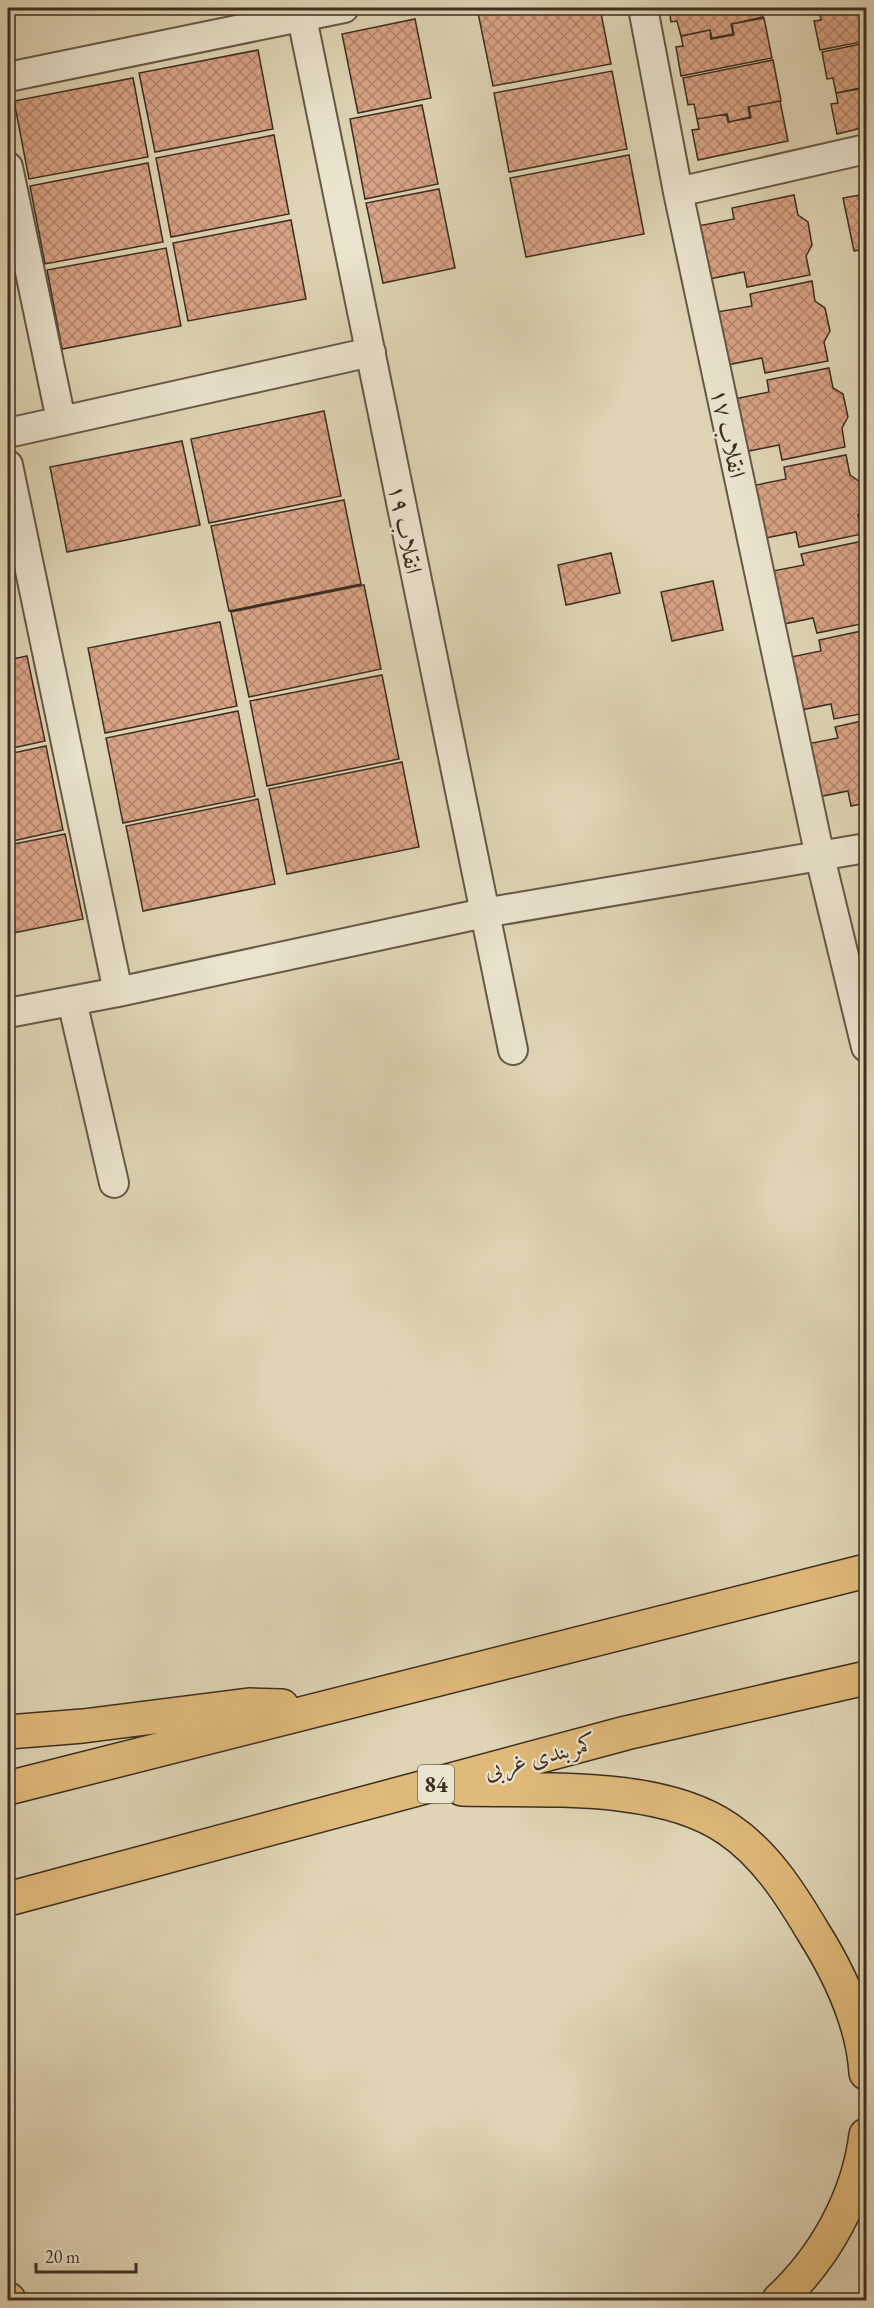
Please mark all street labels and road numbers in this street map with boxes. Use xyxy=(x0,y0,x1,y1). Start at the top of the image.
street label: انقلاب ۱۷ xyxy=(704,385,754,481)
street label: انقلاب ۱۹ xyxy=(382,482,430,576)
street label: کمربندی غربی xyxy=(480,1726,600,1788)
road number: 84 xyxy=(418,1765,454,1803)

